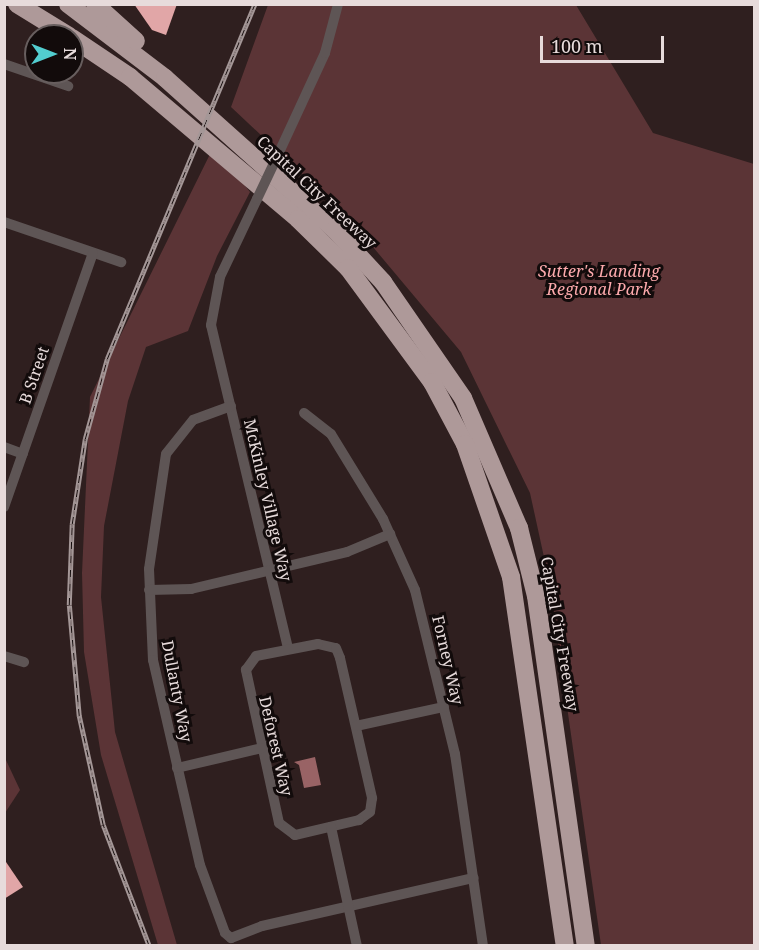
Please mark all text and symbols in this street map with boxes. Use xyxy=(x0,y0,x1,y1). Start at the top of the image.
north arrow xyxy=(24,24,84,84)
scale bar xyxy=(543,24,668,62)
text: 100 m xyxy=(551,34,603,58)
text: N xyxy=(59,48,81,60)
street label: Capital City Freeway xyxy=(253,131,381,253)
park label: Sutter's Landing Regional Park xyxy=(538,261,660,299)
street label: B Street xyxy=(15,344,53,406)
street label: McKinley Village Way xyxy=(240,417,296,583)
street label: Capital City Freeway xyxy=(537,555,583,713)
street label: Forney Way xyxy=(428,614,468,706)
street label: Dullanty Way xyxy=(158,639,196,743)
street label: Deforest Way xyxy=(255,694,297,798)

